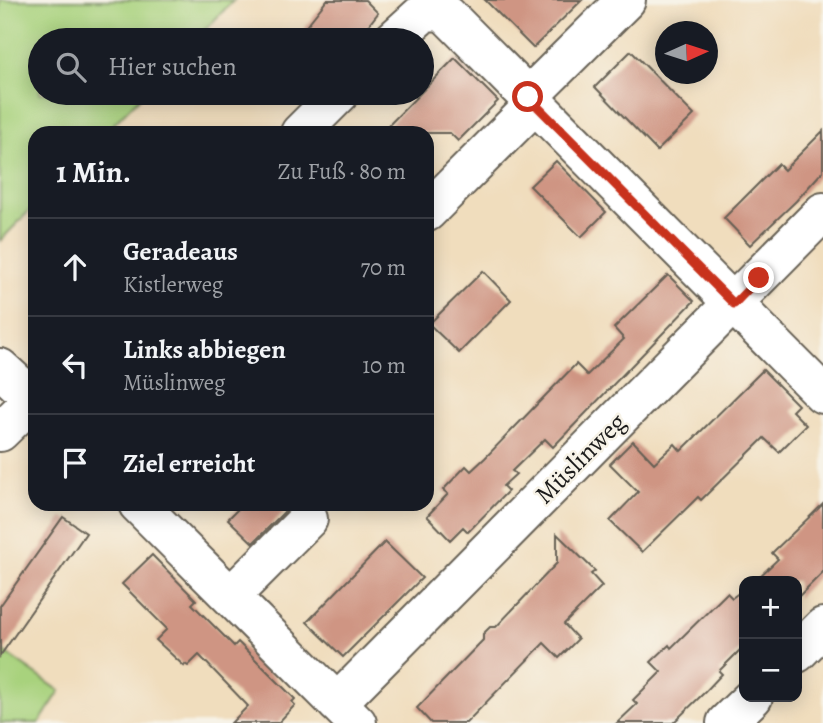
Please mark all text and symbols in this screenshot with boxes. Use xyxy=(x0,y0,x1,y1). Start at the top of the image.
north arrow xyxy=(655,21,718,84)
search box xyxy=(28,28,434,105)
icon: search xyxy=(52,48,90,86)
text: Hier suchen xyxy=(108,49,237,84)
route start xyxy=(512,81,543,112)
text: 1 Min. xyxy=(56,152,131,192)
text: Zu Fuß · 80 m xyxy=(278,156,406,187)
text: Geradeaus xyxy=(123,234,238,269)
icon: ahead xyxy=(56,248,94,286)
text: 70 m xyxy=(360,252,406,283)
route end xyxy=(743,262,774,293)
text: Kistlerweg xyxy=(123,269,223,300)
text: Links abbiegen xyxy=(123,332,286,367)
icon: left xyxy=(56,346,94,384)
text: 10 m xyxy=(362,350,406,381)
text: Müslinweg xyxy=(123,367,225,398)
street label: Müslinweg xyxy=(527,405,634,512)
icon: arrive xyxy=(56,444,94,482)
text: Ziel erreicht xyxy=(123,446,256,481)
map controls xyxy=(739,576,802,702)
button: + xyxy=(739,576,802,639)
button: − xyxy=(739,639,802,702)

